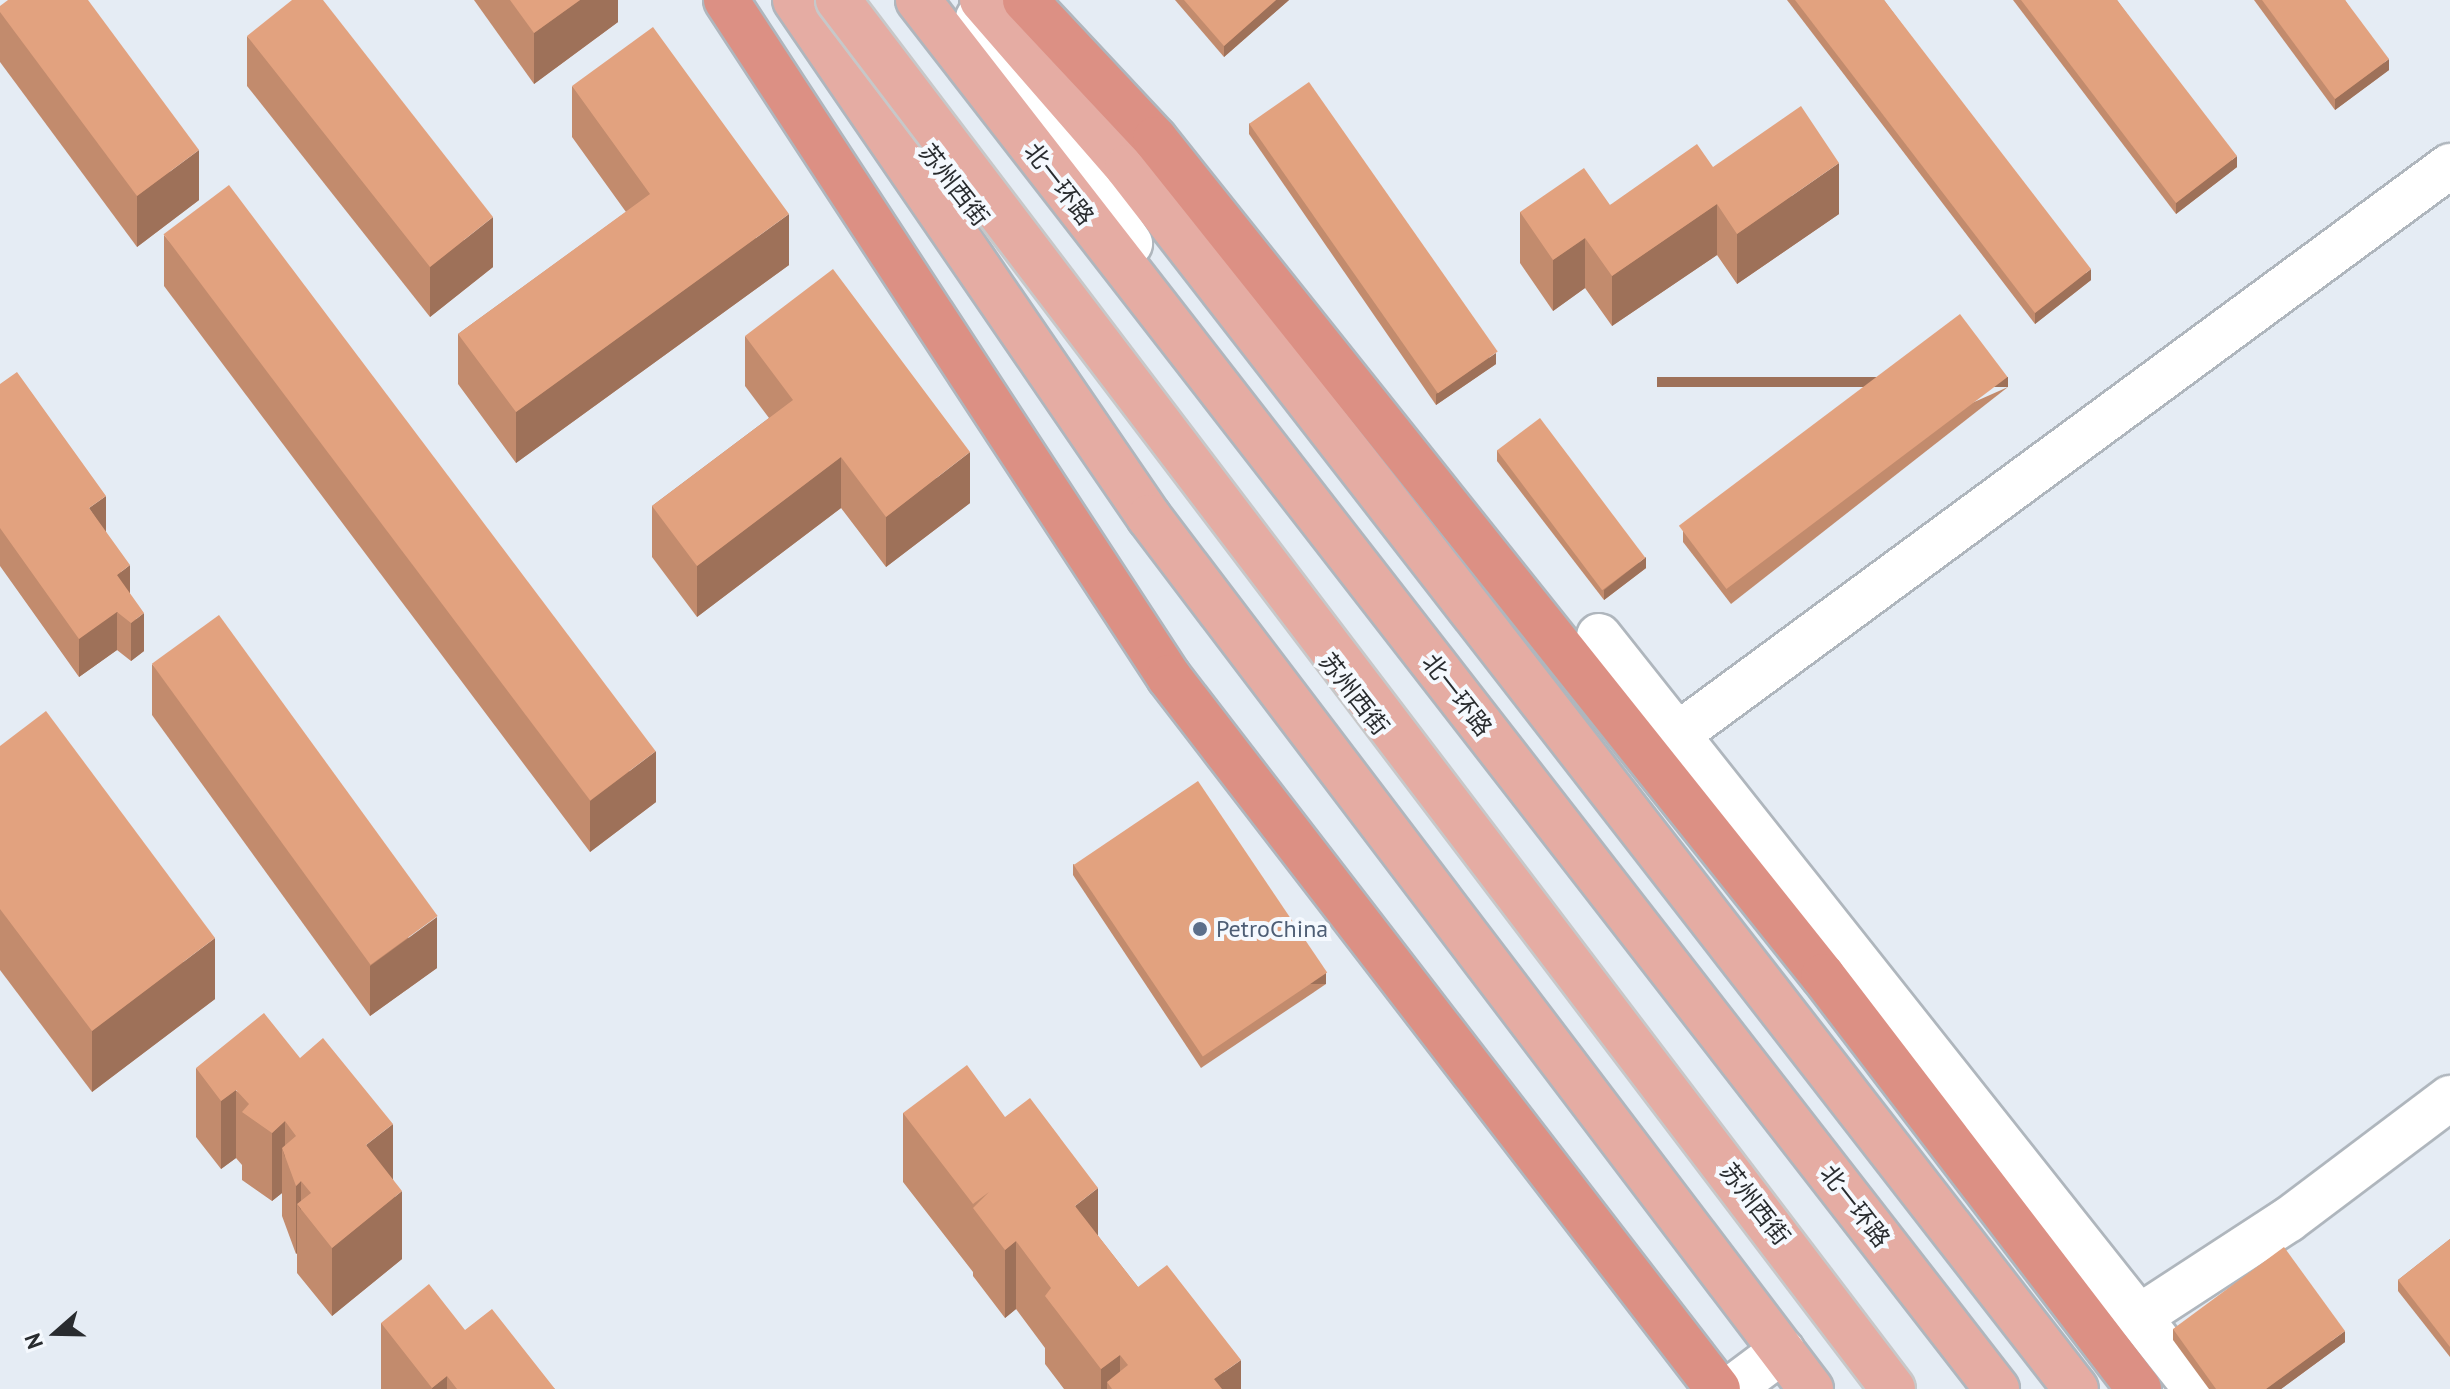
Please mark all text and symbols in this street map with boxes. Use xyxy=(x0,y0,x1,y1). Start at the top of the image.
street label: 北一环路 xyxy=(1018,137,1100,231)
street label: 苏州西街 xyxy=(913,138,995,232)
street label: 苏州西街 xyxy=(1313,647,1395,741)
street label: 北一环路 xyxy=(1416,648,1498,742)
place label: PetroChina xyxy=(1216,915,1328,943)
marker: PetroChina xyxy=(1191,920,1209,938)
street label: 苏州西街 xyxy=(1714,1157,1796,1251)
street label: 北一环路 xyxy=(1814,1159,1896,1253)
north arrow xyxy=(16,1293,96,1373)
text: N xyxy=(18,1330,49,1353)

